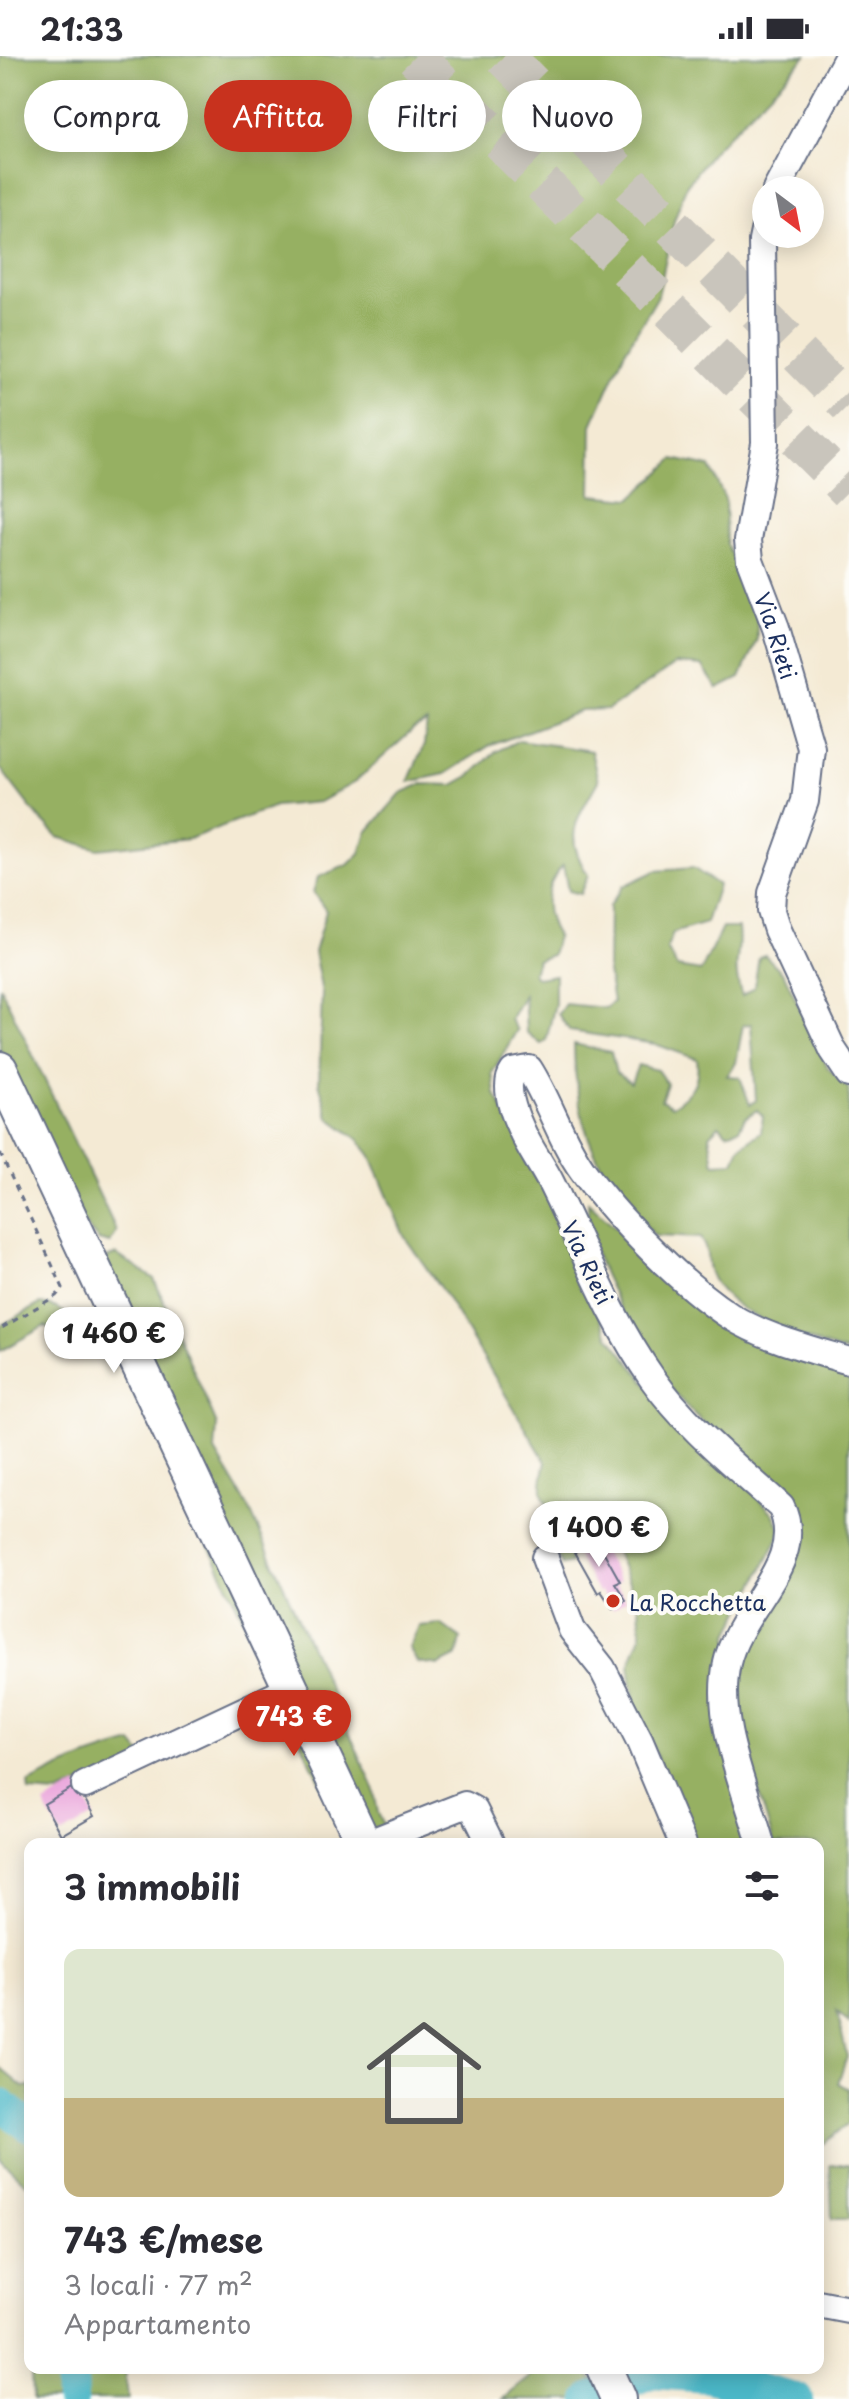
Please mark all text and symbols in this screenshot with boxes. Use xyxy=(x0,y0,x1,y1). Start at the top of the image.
text: 21:33 xyxy=(40,6,123,51)
chip: Compra xyxy=(24,80,188,152)
chip: Affitta xyxy=(204,80,352,152)
chip: Filtri xyxy=(368,80,486,152)
chip: Nuovo xyxy=(502,80,642,152)
north arrow xyxy=(752,176,824,248)
map controls xyxy=(752,176,824,248)
street label: Via Rieti xyxy=(747,587,806,683)
street label: Via Rieti xyxy=(554,1214,622,1310)
pin: 1 460 € xyxy=(40,1307,188,1375)
text: 1 460 € xyxy=(62,1313,166,1352)
pin: 1 400 € xyxy=(525,1501,673,1569)
text: 1 400 € xyxy=(547,1507,651,1546)
place label: La Rocchetta xyxy=(629,1585,766,1618)
marker: La Rocchetta xyxy=(604,1592,622,1610)
pin: 743 € xyxy=(238,1690,350,1758)
text: 743 € xyxy=(255,1696,333,1735)
text: 3 immobili xyxy=(64,1860,240,1912)
icon: filters xyxy=(740,1864,784,1908)
icon: home xyxy=(352,2001,496,2145)
text: 743 €/mese xyxy=(64,2213,263,2265)
text: 3 locali · 77 m² xyxy=(64,2265,253,2304)
text: Appartamento xyxy=(64,2304,251,2343)

